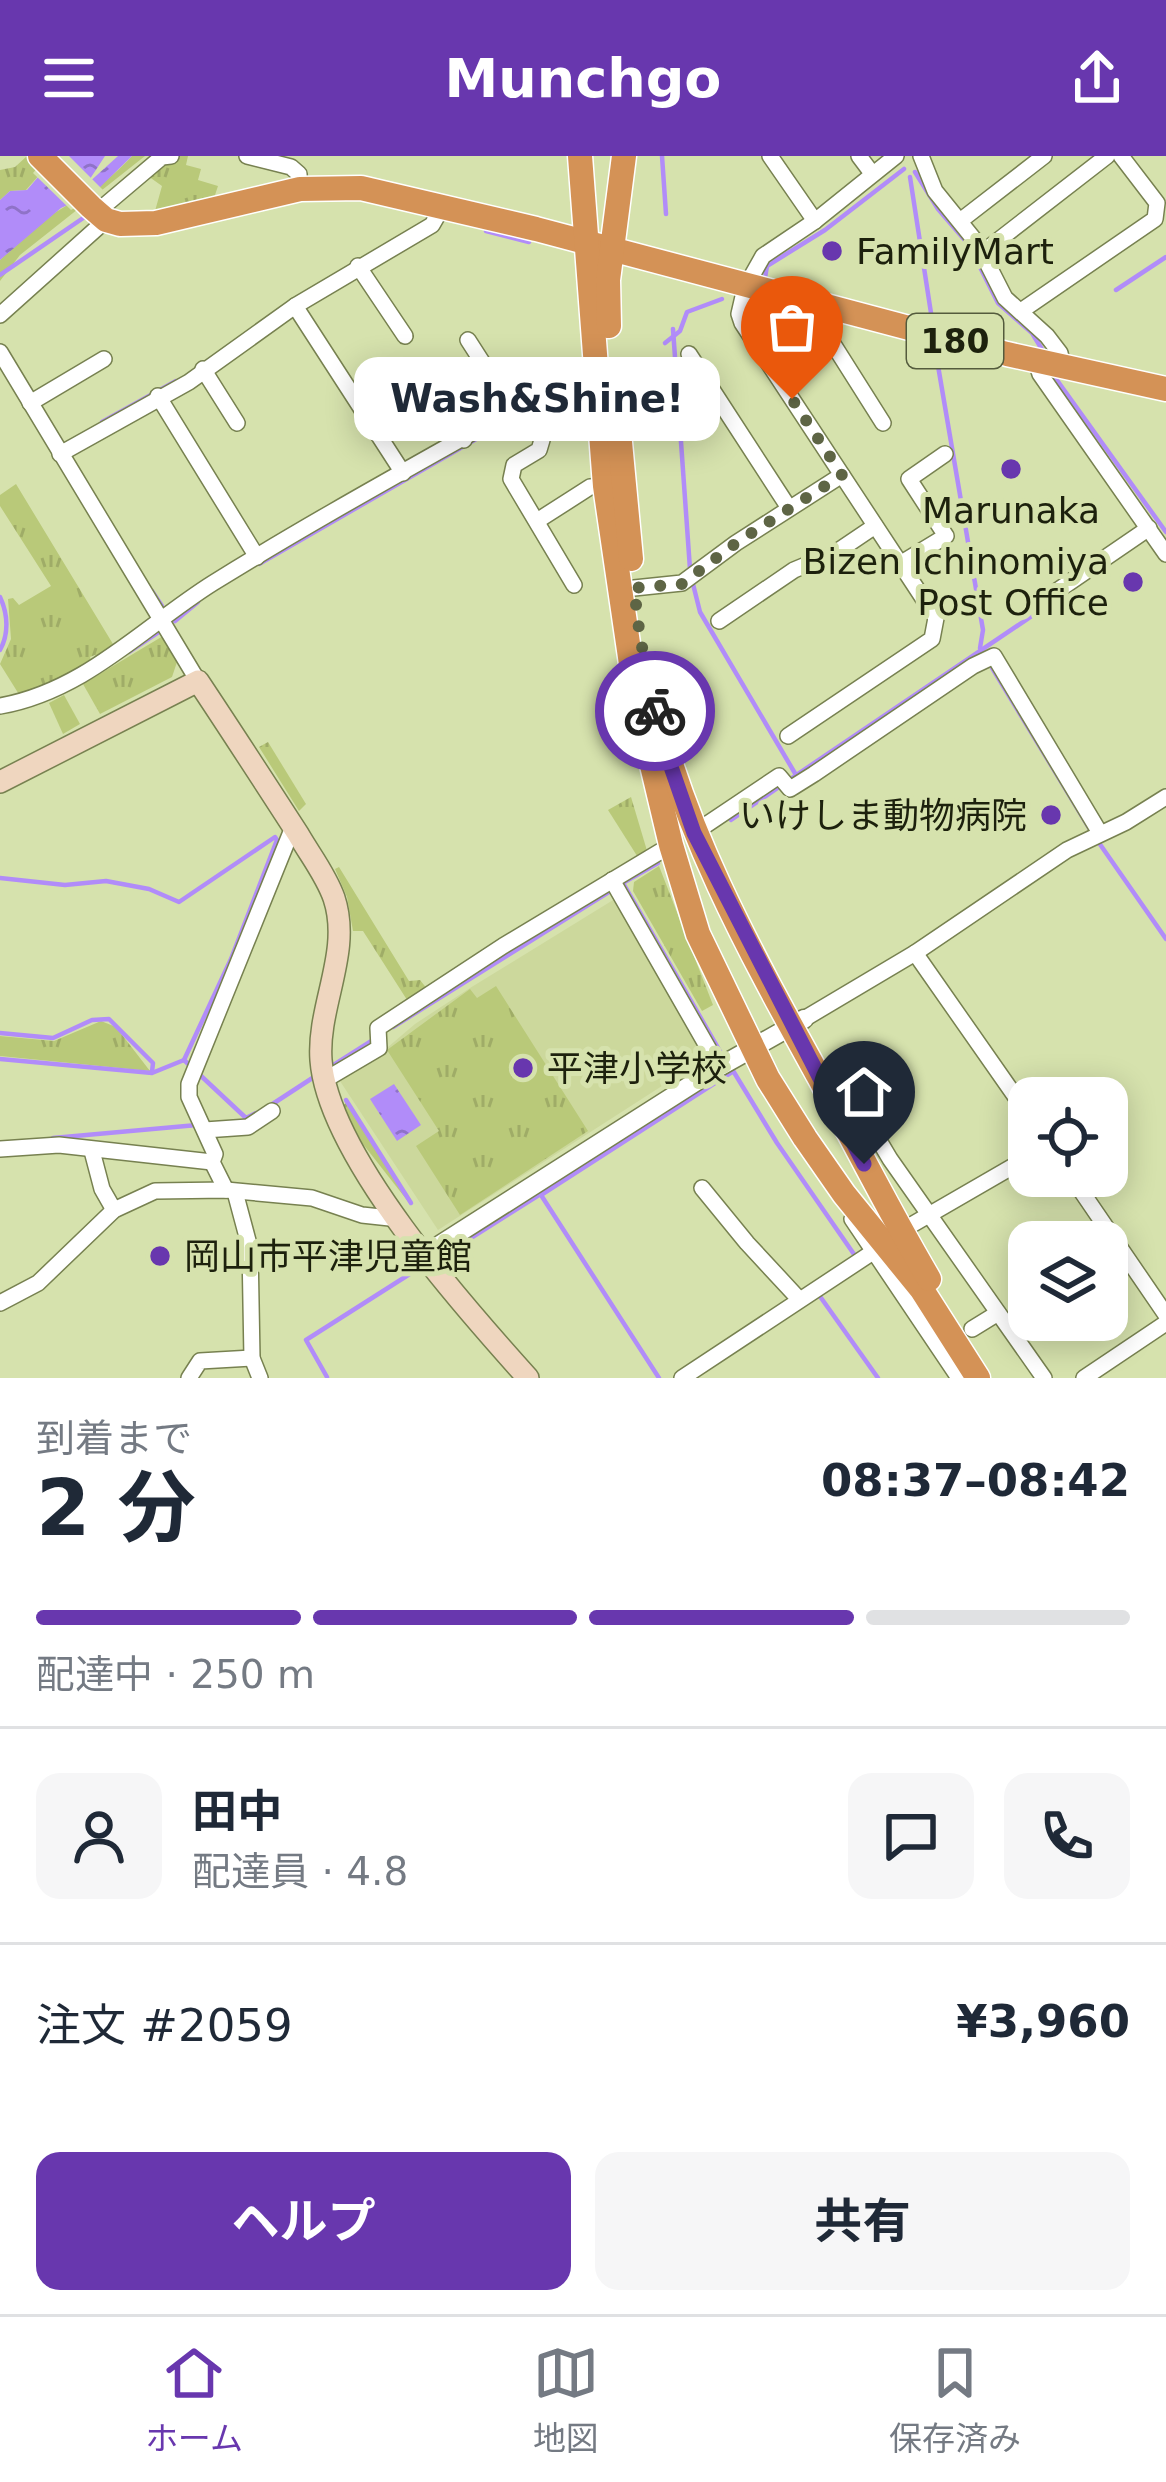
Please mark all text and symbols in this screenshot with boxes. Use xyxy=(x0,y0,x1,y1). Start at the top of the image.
icon: menu xyxy=(36,45,102,111)
icon: share xyxy=(1064,45,1130,111)
text: Munchgo xyxy=(445,47,721,110)
place label: FamilyMart xyxy=(856,231,1054,272)
marker: FamilyMart xyxy=(819,238,845,264)
pin xyxy=(741,276,843,399)
icon: bag xyxy=(759,294,825,360)
road number: 180 xyxy=(907,314,1003,368)
callout: Wash&Shine! xyxy=(354,357,720,441)
text: Wash&Shine! xyxy=(390,376,684,421)
marker: Marunaka xyxy=(998,456,1024,482)
place label: Marunaka xyxy=(922,490,1100,531)
place label: Bizen Ichinomiya Post Office xyxy=(802,541,1109,623)
marker: Bizen Ichinomiya Post Office xyxy=(1120,569,1146,595)
courier xyxy=(595,651,715,771)
icon: bike xyxy=(622,678,688,744)
place label: いけしま動物病院 xyxy=(739,795,1027,836)
marker: いけしま動物病院 xyxy=(1038,802,1064,828)
pin xyxy=(813,1041,915,1164)
place label: 平津小学校 xyxy=(547,1048,727,1089)
marker: 平津小学校 xyxy=(510,1055,536,1081)
icon: home xyxy=(831,1059,897,1125)
map controls xyxy=(1008,1077,1128,1341)
button: locate xyxy=(1008,1077,1128,1197)
button: layers xyxy=(1008,1221,1128,1341)
place label: 岡山市平津児童館 xyxy=(184,1236,472,1277)
marker: 岡山市平津児童館 xyxy=(147,1243,173,1269)
text: 到着まで xyxy=(36,1416,192,1461)
text: 08:37–08:42 xyxy=(821,1454,1130,1507)
text: 2 分 xyxy=(36,1463,195,1553)
text: 配達中 · 250 m xyxy=(36,1652,315,1697)
button: person xyxy=(36,1773,162,1899)
button: chat xyxy=(848,1773,974,1899)
button: phone xyxy=(1004,1773,1130,1899)
text: 田中 xyxy=(192,1785,282,1838)
text: 配達員 · 4.8 xyxy=(192,1849,408,1894)
text: ¥3,960 xyxy=(956,1995,1130,2048)
text: 注文 #2059 xyxy=(36,1999,293,2052)
button: ヘルプ xyxy=(36,2152,571,2290)
button: 共有 xyxy=(595,2152,1130,2290)
tab: ホーム xyxy=(145,2340,243,2460)
tab: 地図 xyxy=(533,2340,599,2460)
tab: 保存済み xyxy=(889,2340,1021,2460)

